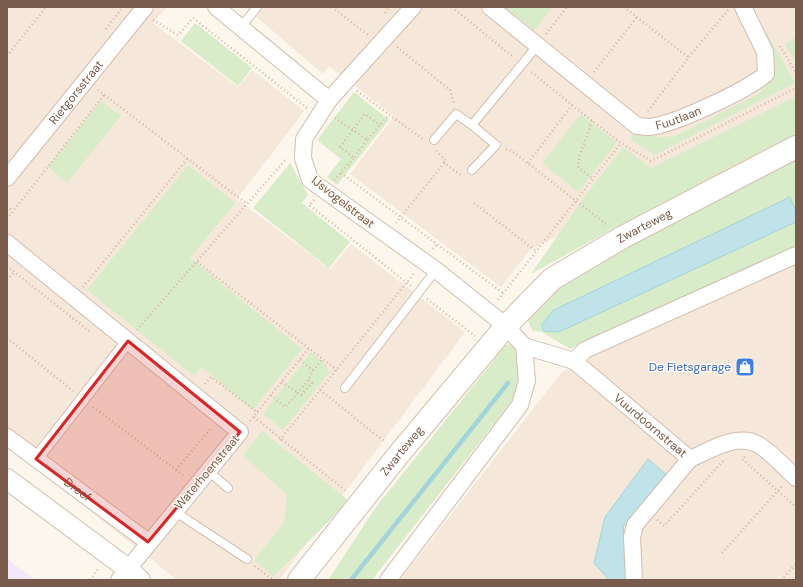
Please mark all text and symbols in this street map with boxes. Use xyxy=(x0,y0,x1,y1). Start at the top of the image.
street label: Rietgorsstraat xyxy=(45,57,107,128)
street label: Fuutlaan xyxy=(654,103,704,134)
street label: IJsvogelstraat xyxy=(308,172,378,232)
street label: Zwarteweg xyxy=(614,205,675,247)
shop icon: De Fietsgarage xyxy=(734,356,756,378)
place label: De Fietsgarage xyxy=(649,359,731,375)
street label: Vuurdoornstraat xyxy=(610,390,691,461)
street label: Zwarteweg xyxy=(377,422,427,479)
street label: Waterhoenstraat xyxy=(171,431,243,513)
street label: Dreef xyxy=(61,474,94,505)

